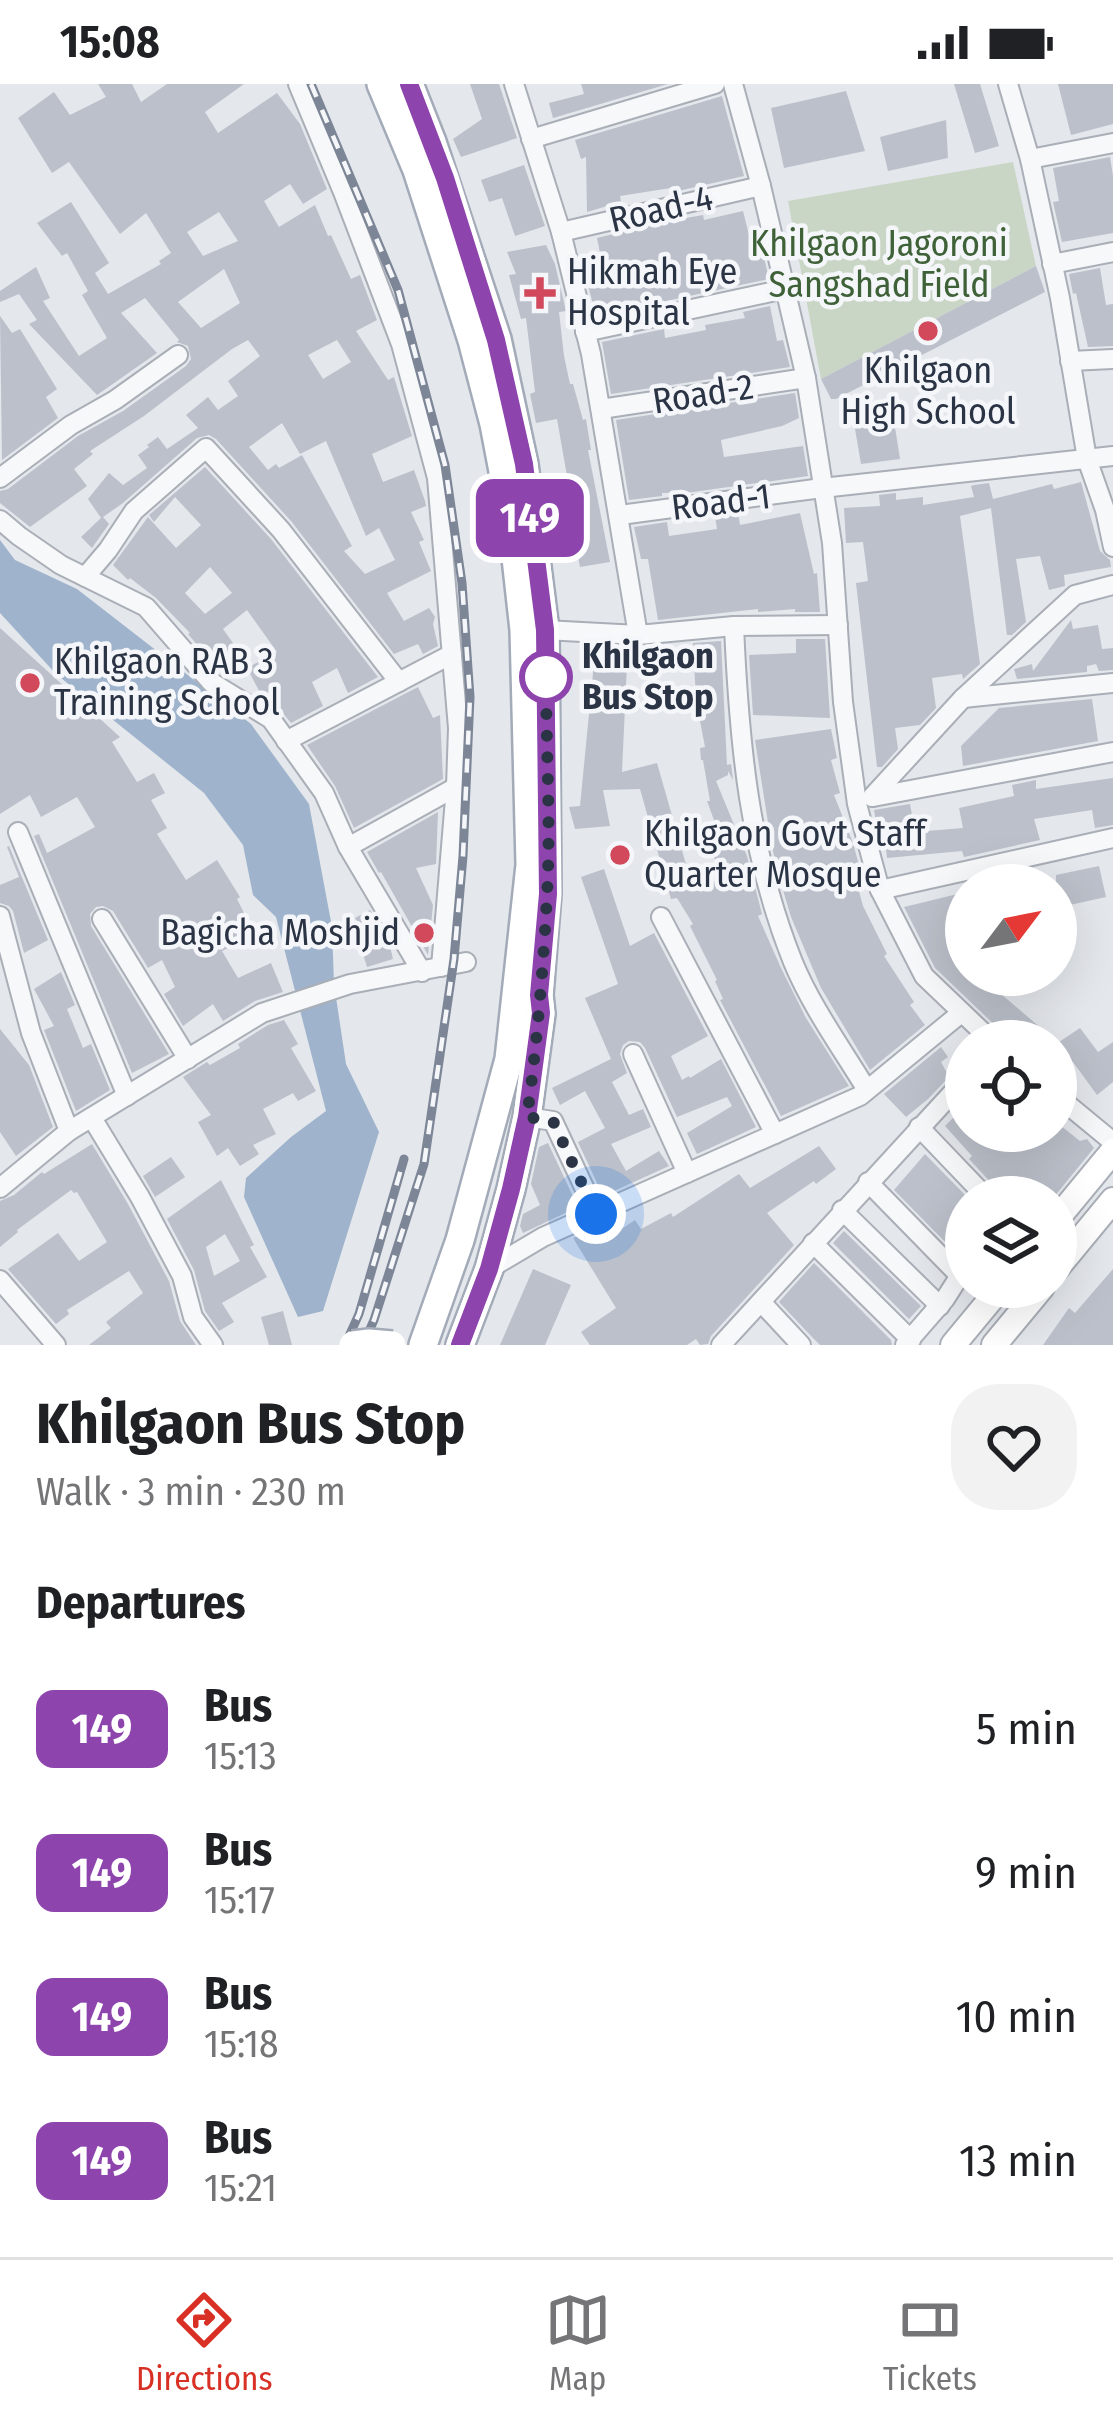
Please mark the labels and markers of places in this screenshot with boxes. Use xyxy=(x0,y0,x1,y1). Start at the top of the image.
place label: Hikmah Eye Hospital xyxy=(567,250,737,335)
marker: Hikmah Eye Hospital xyxy=(524,277,556,309)
marker: Khilgaon High School xyxy=(915,318,941,344)
place label: Khilgaon High School xyxy=(841,349,1015,434)
place label: Khilgaon Bus Stop xyxy=(582,634,714,719)
place label: Khilgaon RAB 3 Training School xyxy=(54,640,280,725)
marker: Khilgaon Bus Stop xyxy=(521,652,571,702)
marker: Khilgaon RAB 3 Training School xyxy=(17,670,43,696)
place label: Khilgaon Govt Staff Quarter Mosque xyxy=(644,812,929,897)
marker: Khilgaon Govt Staff Quarter Mosque xyxy=(607,842,633,868)
place label: Bagicha Moshjid xyxy=(160,911,400,955)
marker: Bagicha Moshjid xyxy=(411,920,437,946)

